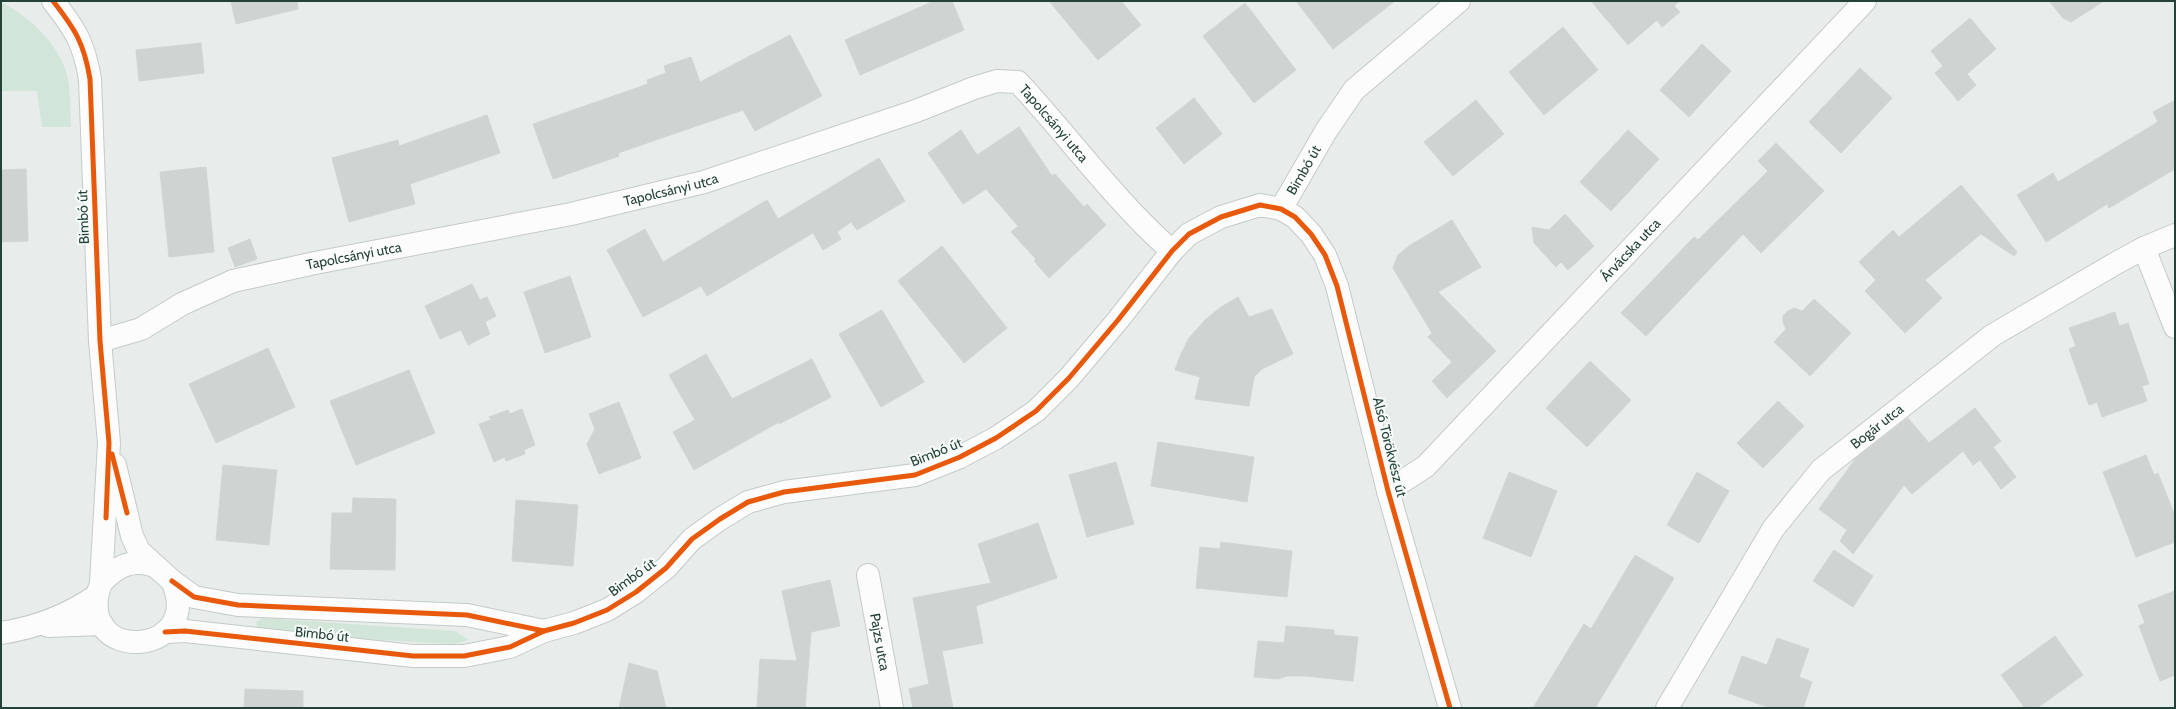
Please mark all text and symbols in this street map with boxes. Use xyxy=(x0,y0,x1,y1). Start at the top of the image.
street label: Tapolcsányi utca xyxy=(1016,81,1093,166)
street label: Bimbó út xyxy=(1282,142,1325,198)
street label: Tapolcsányi utca xyxy=(622,169,721,210)
street label: Bimbó út xyxy=(73,189,93,244)
street label: Árvácska utca xyxy=(1596,214,1664,285)
street label: Tapolcsányi utca xyxy=(304,238,403,274)
street label: Alsó Törökvész út xyxy=(1369,395,1411,499)
street label: Bogár utca xyxy=(1847,400,1907,453)
street label: Bimbó út xyxy=(908,433,965,470)
street label: Bimbó út xyxy=(605,554,659,600)
street label: Pajzs utca xyxy=(866,612,894,672)
street label: Bimbó út xyxy=(294,622,350,646)

